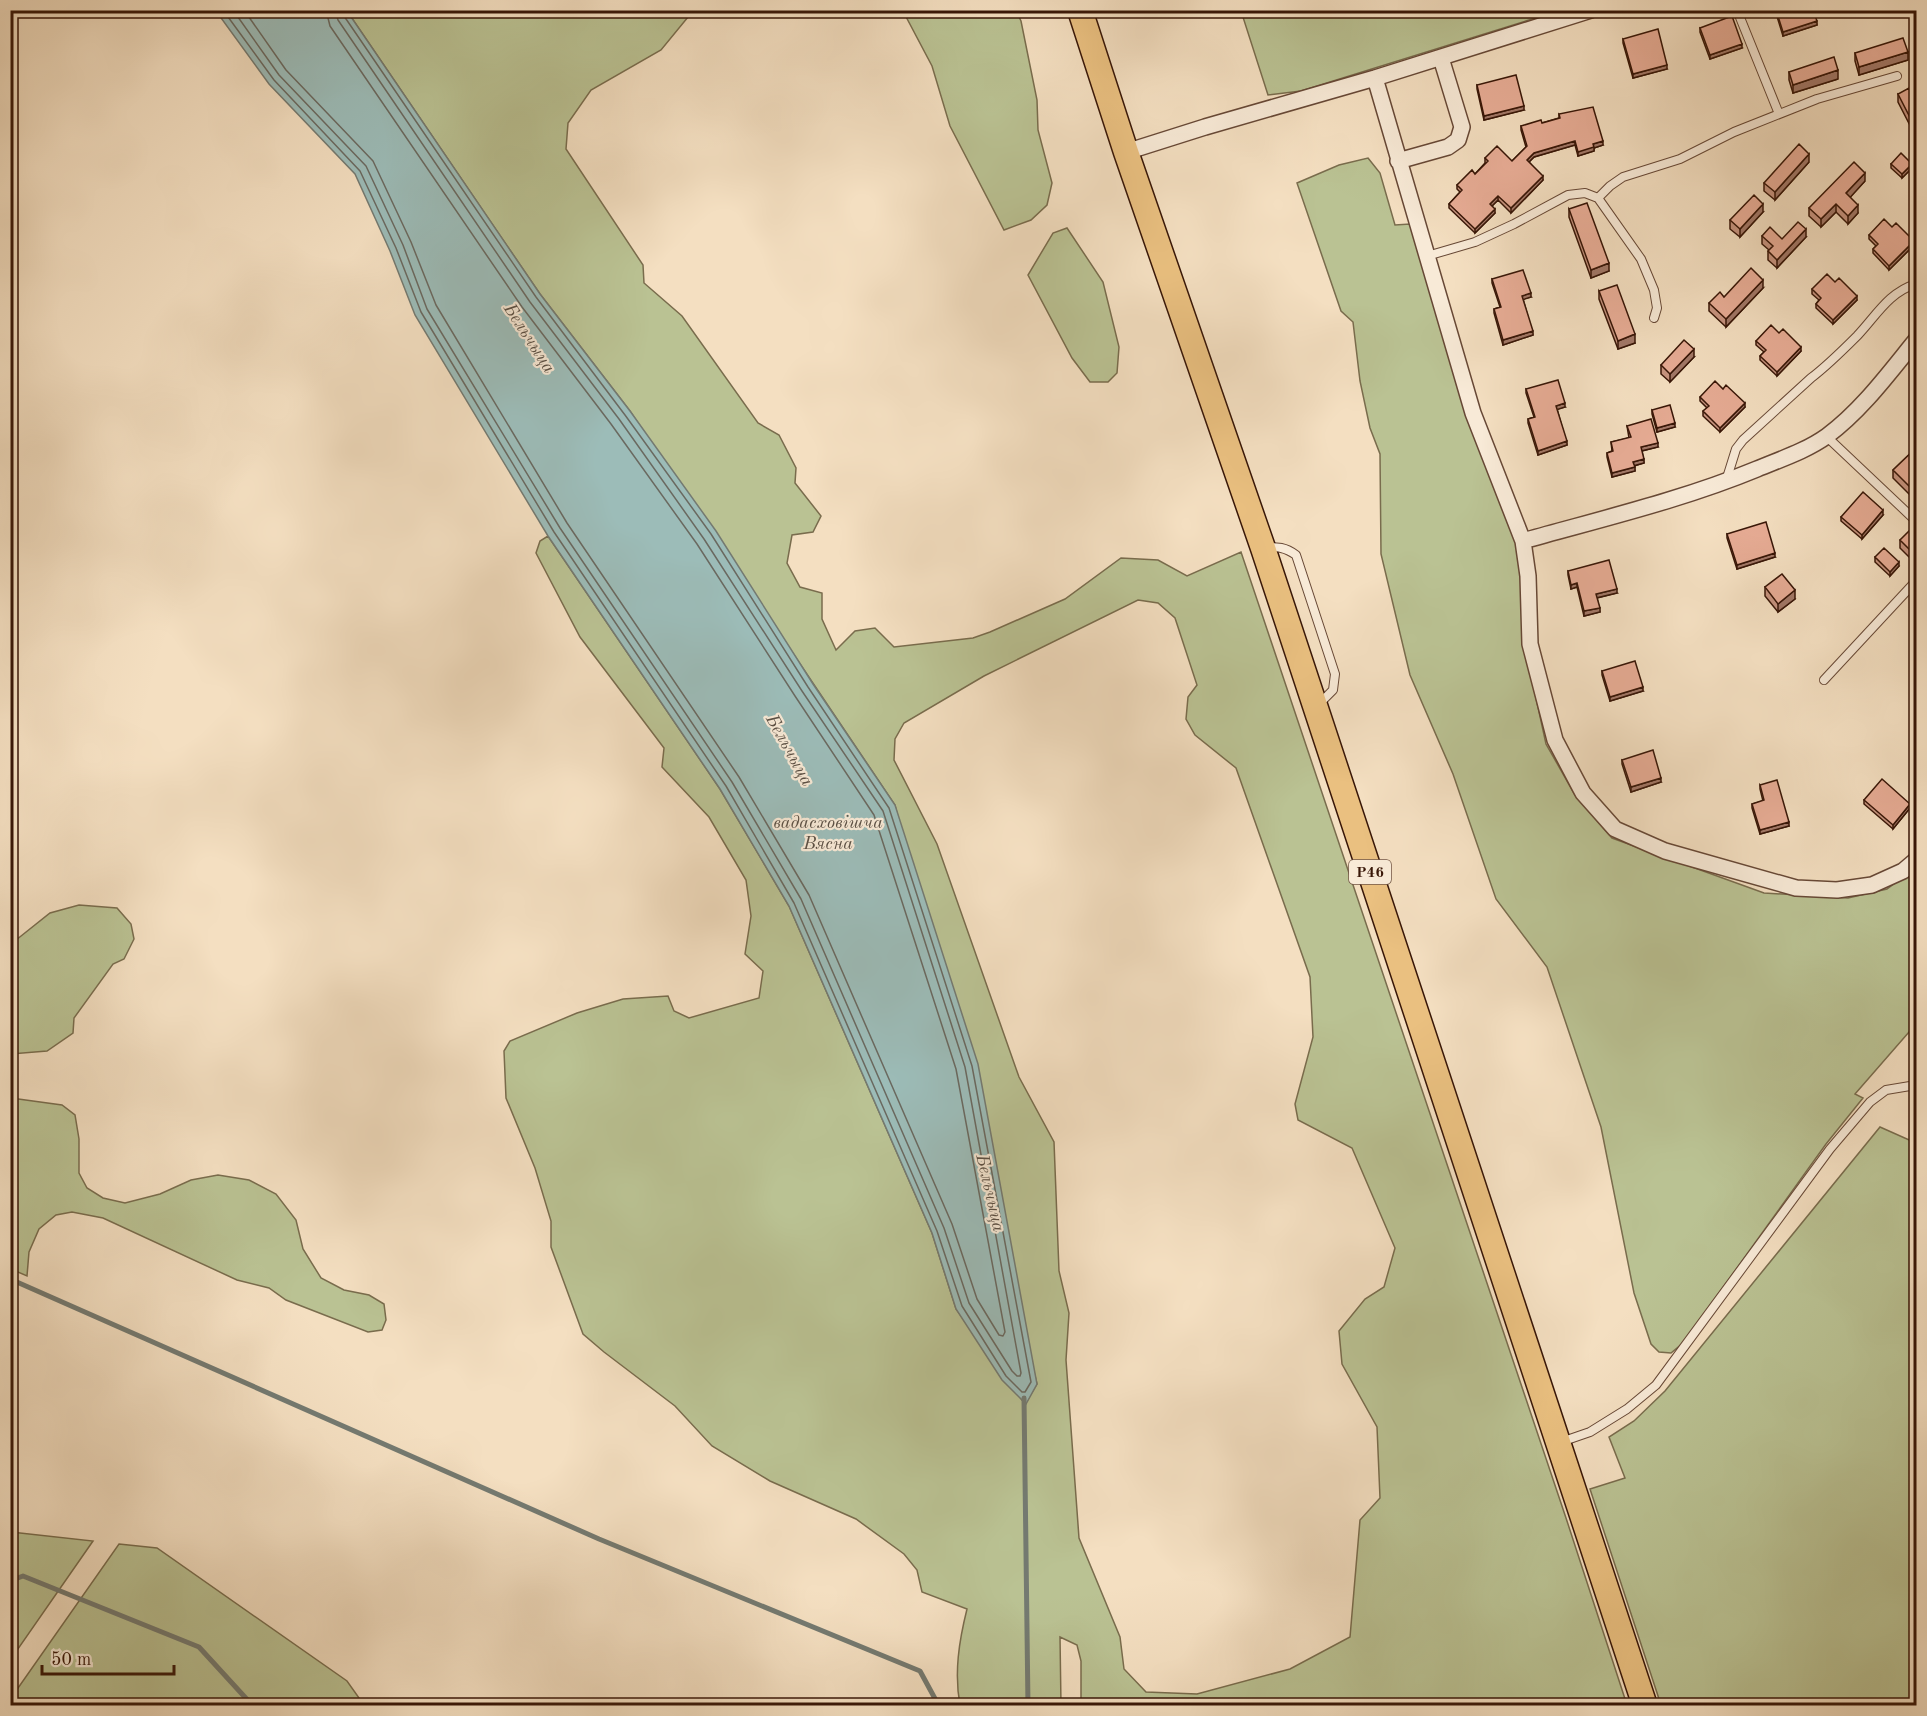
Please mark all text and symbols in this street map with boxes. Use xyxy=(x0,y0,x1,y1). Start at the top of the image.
water label: Бельчыца xyxy=(500,300,558,377)
water label: Бельчыца xyxy=(762,711,816,790)
water label: вадасховішча Вясна xyxy=(773,814,883,853)
road number: Р46 xyxy=(1349,860,1391,884)
water label: Бельчыца xyxy=(972,1152,1008,1234)
scale bar xyxy=(42,1638,174,1676)
text: 50 m xyxy=(51,1651,91,1669)

